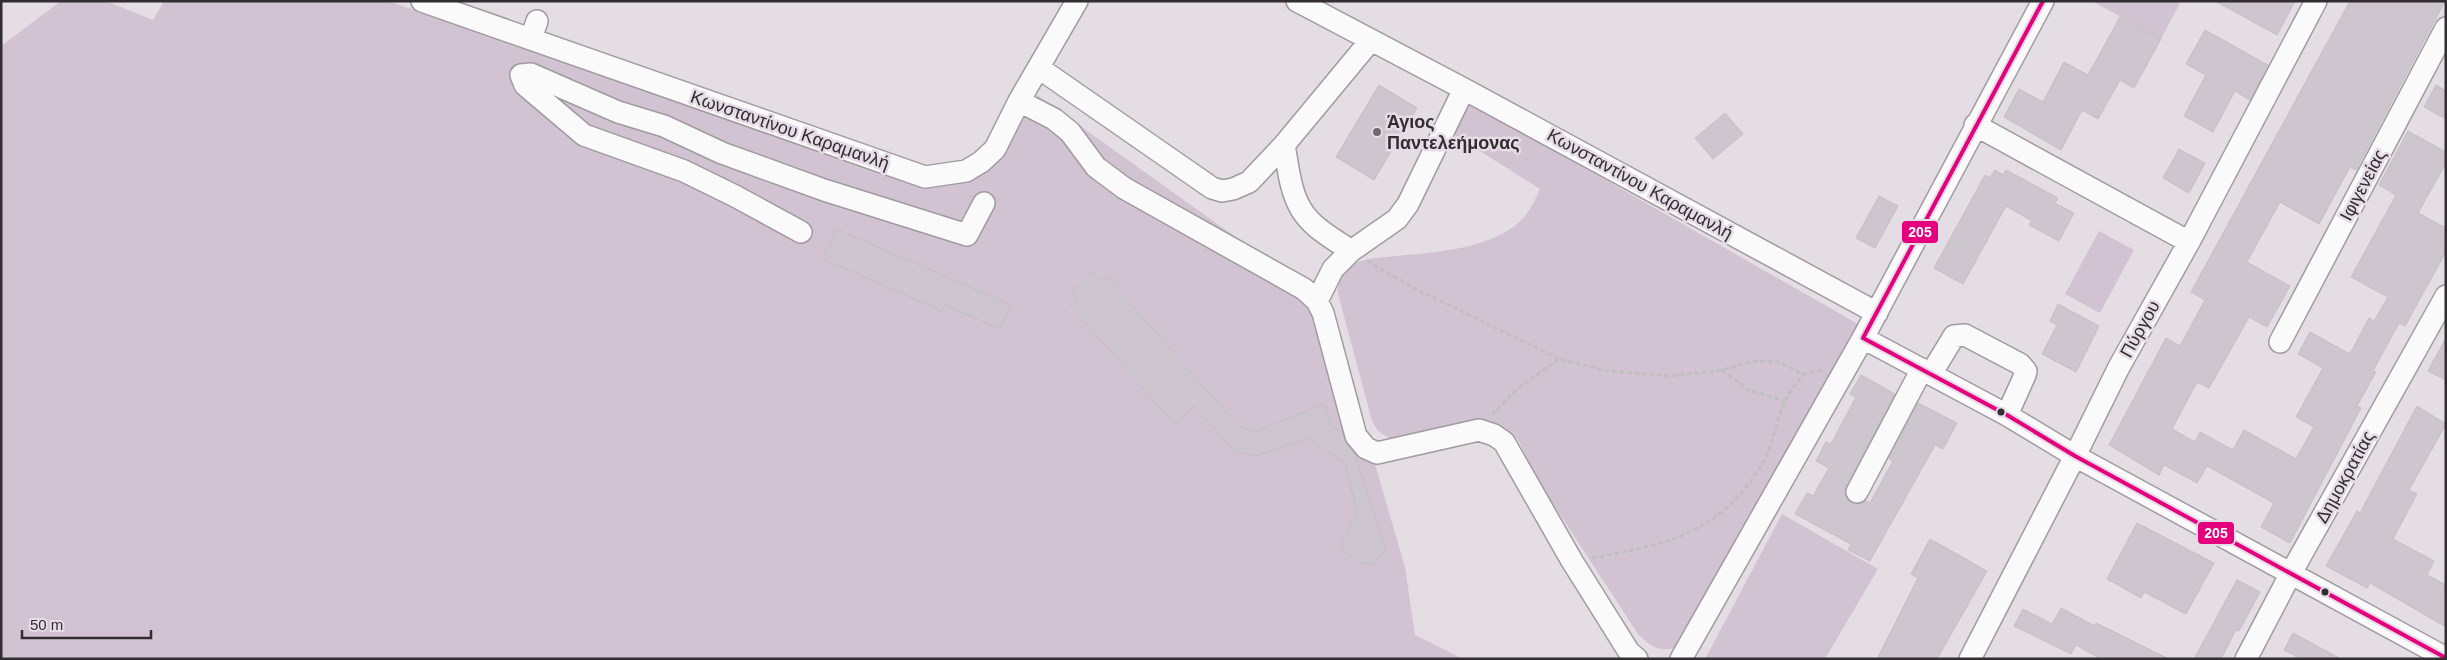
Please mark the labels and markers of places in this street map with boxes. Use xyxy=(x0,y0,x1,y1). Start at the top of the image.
place label: Άγιος Παντελεήμονας xyxy=(1387,112,1520,153)
marker: Άγιος Παντελεήμονας xyxy=(1371,126,1383,138)
unlabelled marker xyxy=(1996,407,2006,417)
unlabelled marker xyxy=(2320,587,2330,597)

